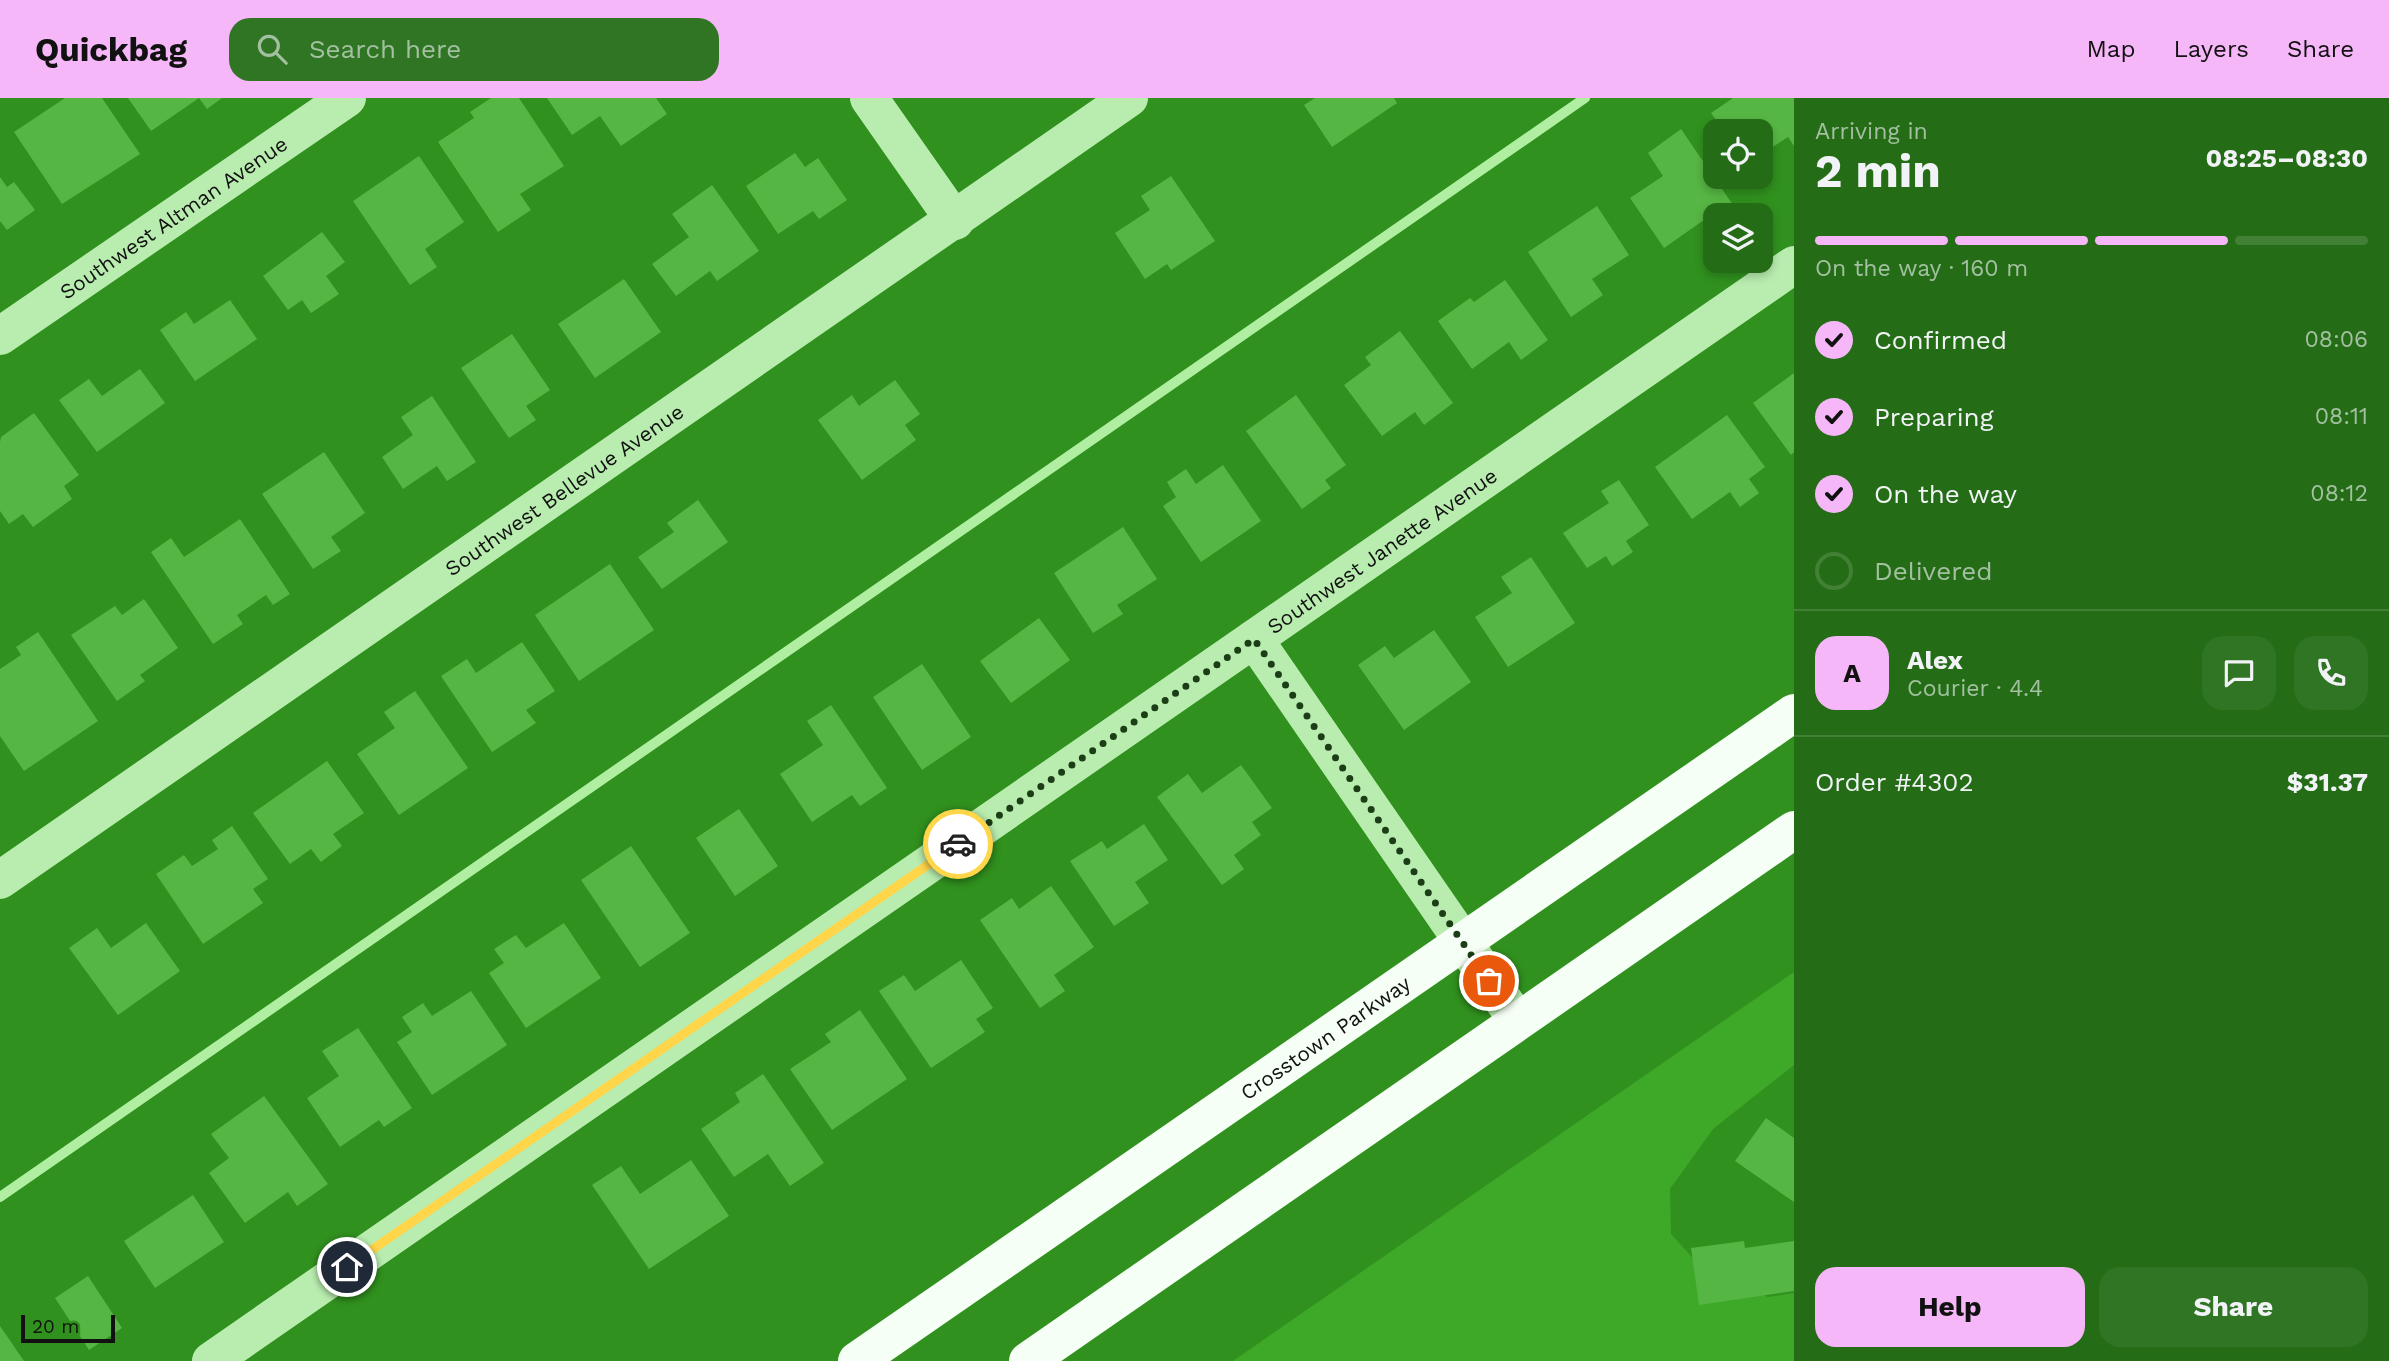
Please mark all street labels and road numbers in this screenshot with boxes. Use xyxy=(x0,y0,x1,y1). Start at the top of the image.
street label: Southwest Altman Avenue xyxy=(55,130,292,304)
street label: Southwest Bellevue Avenue xyxy=(440,398,688,581)
street label: Southwest Janette Avenue xyxy=(1262,462,1501,639)
street label: Crosstown Parkway xyxy=(1235,970,1415,1105)

